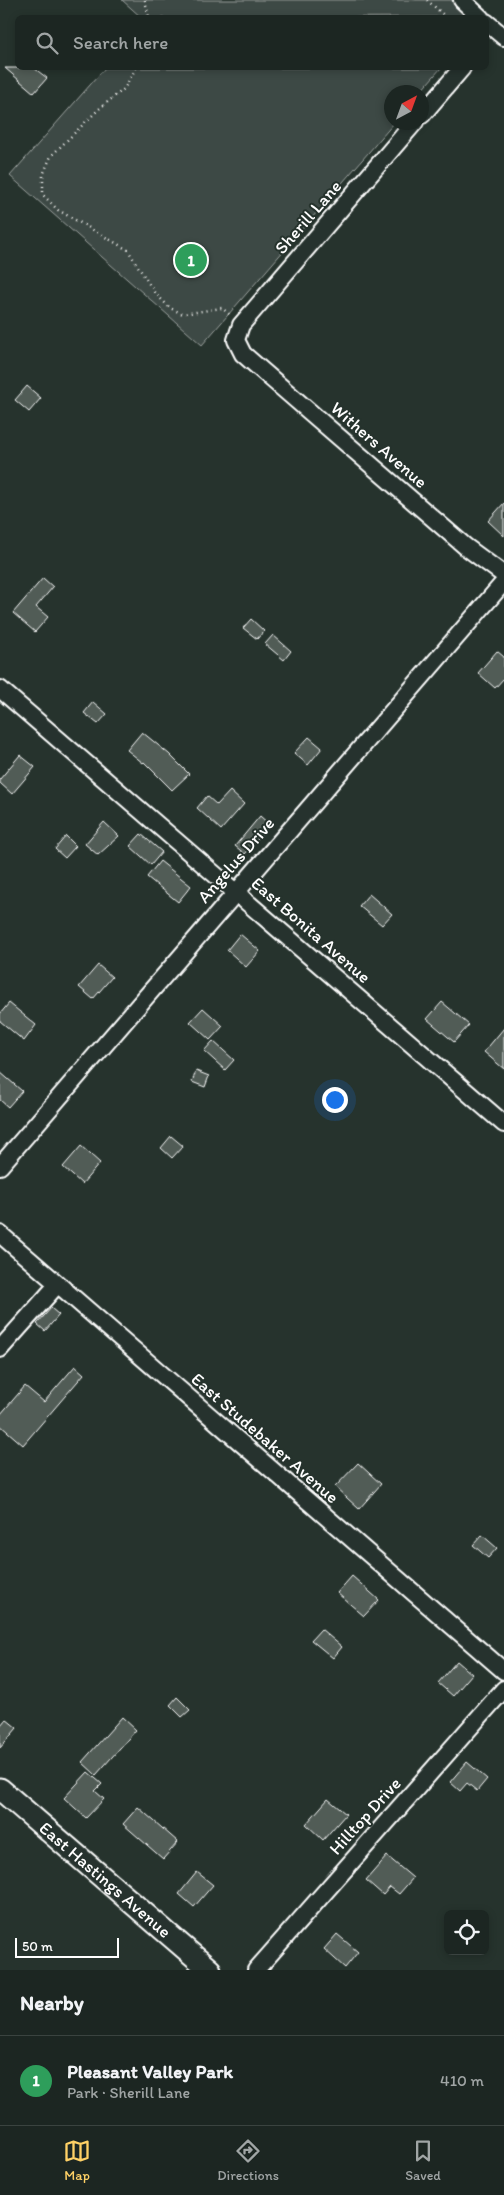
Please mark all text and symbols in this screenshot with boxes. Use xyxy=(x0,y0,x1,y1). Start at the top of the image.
search box xyxy=(15,15,489,70)
icon: search xyxy=(33,29,61,57)
text: Search here xyxy=(73,31,168,54)
north arrow xyxy=(384,85,429,130)
street label: Sherill Lane xyxy=(270,176,346,258)
pin: 1 xyxy=(175,241,207,279)
street label: Withers Avenue xyxy=(326,397,432,493)
street label: Angelus Drive xyxy=(193,813,279,907)
street label: East Bonita Avenue xyxy=(247,872,375,988)
your location xyxy=(322,1087,348,1113)
street label: East Studebaker Avenue xyxy=(187,1368,343,1508)
street label: Hilltop Drive xyxy=(324,1773,406,1859)
street label: East Hastings Avenue xyxy=(35,1817,176,1943)
map controls xyxy=(444,1910,489,1955)
button: locate xyxy=(444,1910,489,1955)
scale bar xyxy=(15,1935,119,1958)
text: 50 m xyxy=(22,1938,53,1955)
text: Nearby xyxy=(20,1990,84,2015)
text: Pleasant Valley Park xyxy=(67,2060,233,2083)
text: 1 xyxy=(32,2071,40,2090)
text: 410 m xyxy=(440,2071,484,2090)
text: Park · Sherill Lane xyxy=(67,2083,190,2102)
tab: Map xyxy=(63,2137,91,2184)
tab: Directions xyxy=(217,2137,279,2184)
tab: Saved xyxy=(405,2137,441,2184)

